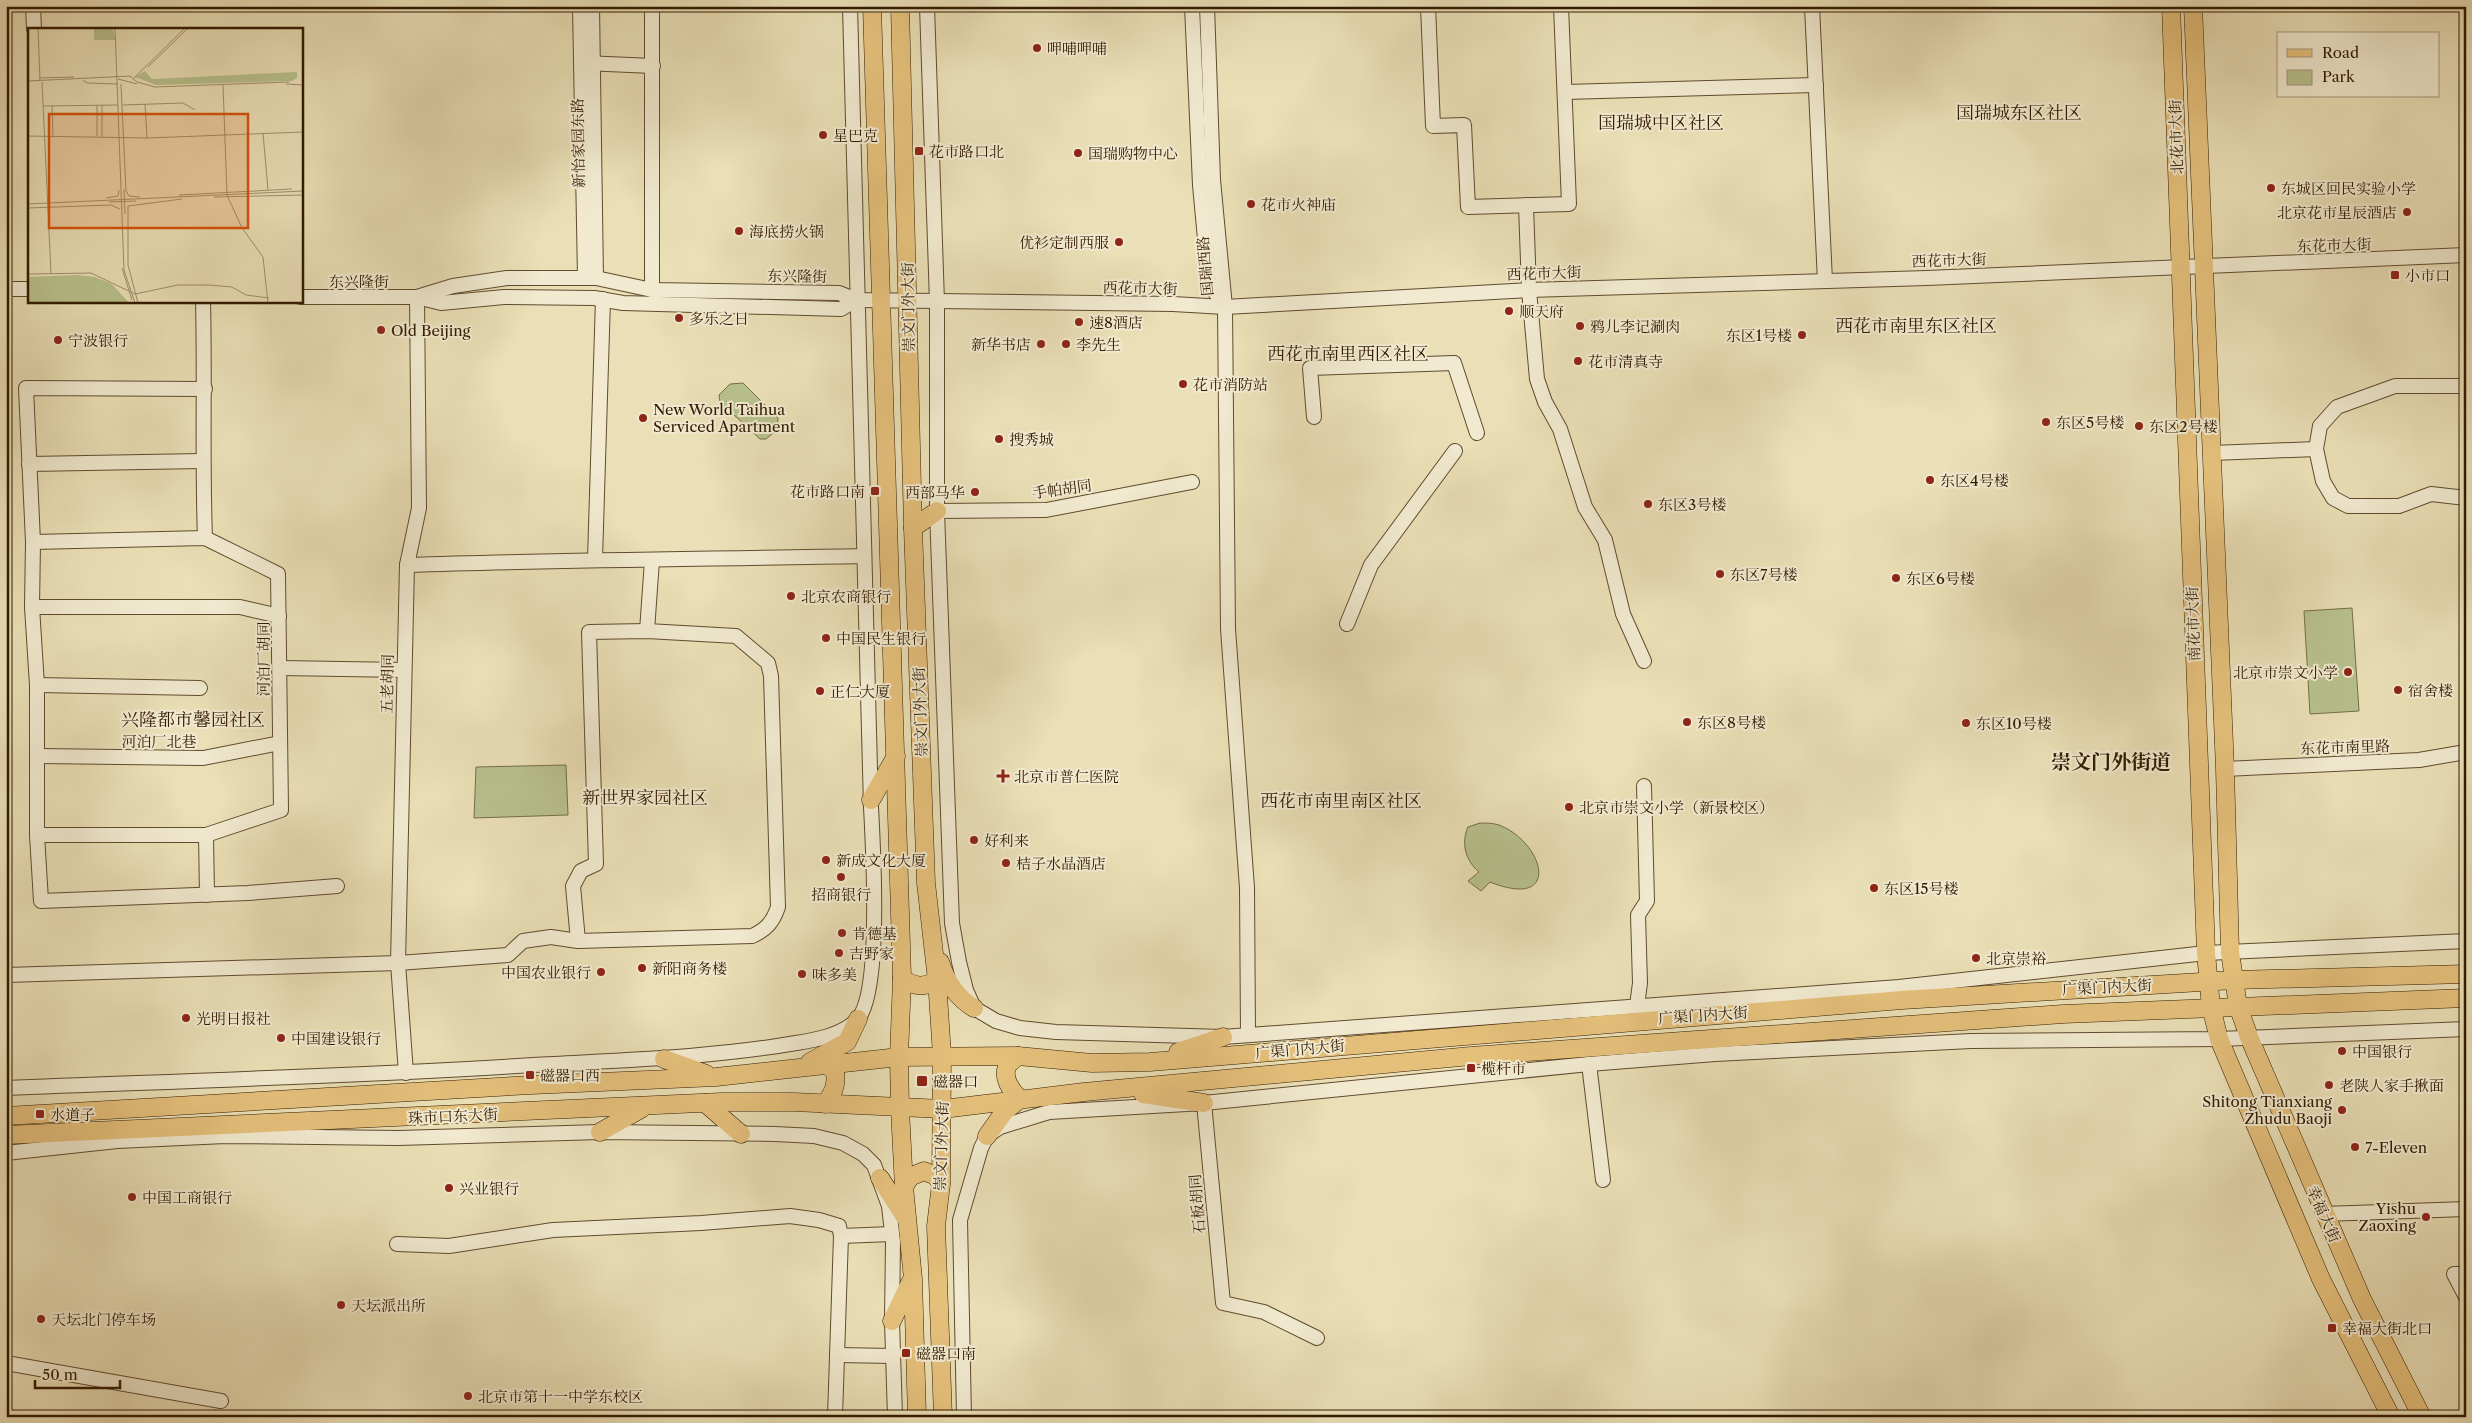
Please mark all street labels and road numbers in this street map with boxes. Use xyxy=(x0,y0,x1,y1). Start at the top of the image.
street label: 新怡家园东路 xyxy=(568,98,588,188)
street label: 北花市大街 xyxy=(2165,99,2187,175)
street label: 东花市大街 xyxy=(2296,234,2372,256)
street label: 国瑞西路 xyxy=(1193,235,1217,297)
street label: 西花市大街 xyxy=(1911,249,1987,271)
street label: 崇文门外大街 xyxy=(898,262,918,352)
street label: 西花市大街 xyxy=(1506,262,1582,284)
street label: 东兴隆街 xyxy=(767,266,827,286)
street label: 东兴隆街 xyxy=(329,272,389,291)
street label: 西花市大街 xyxy=(1102,278,1178,298)
street label: 手帕胡同 xyxy=(1031,475,1093,503)
street label: 南花市大街 xyxy=(2182,586,2204,662)
street label: 河泊厂胡同 xyxy=(254,621,273,697)
street label: 五老胡同 xyxy=(377,654,397,714)
street label: 崇文门外大街 xyxy=(909,667,931,757)
street label: 河泊厂北巷 xyxy=(121,732,197,751)
street label: 东花市南里路 xyxy=(2300,736,2390,758)
street label: 广渠门内大街 xyxy=(2062,975,2152,999)
street label: 广渠门内大街 xyxy=(1657,1002,1749,1028)
street label: 广渠门内大街 xyxy=(1254,1036,1346,1062)
street label: 崇文门外大街 xyxy=(930,1101,952,1191)
street label: 珠市口东大街 xyxy=(408,1104,498,1128)
street label: 石板胡同 xyxy=(1185,1173,1209,1235)
street label: 幸福大街 xyxy=(2303,1183,2345,1245)

